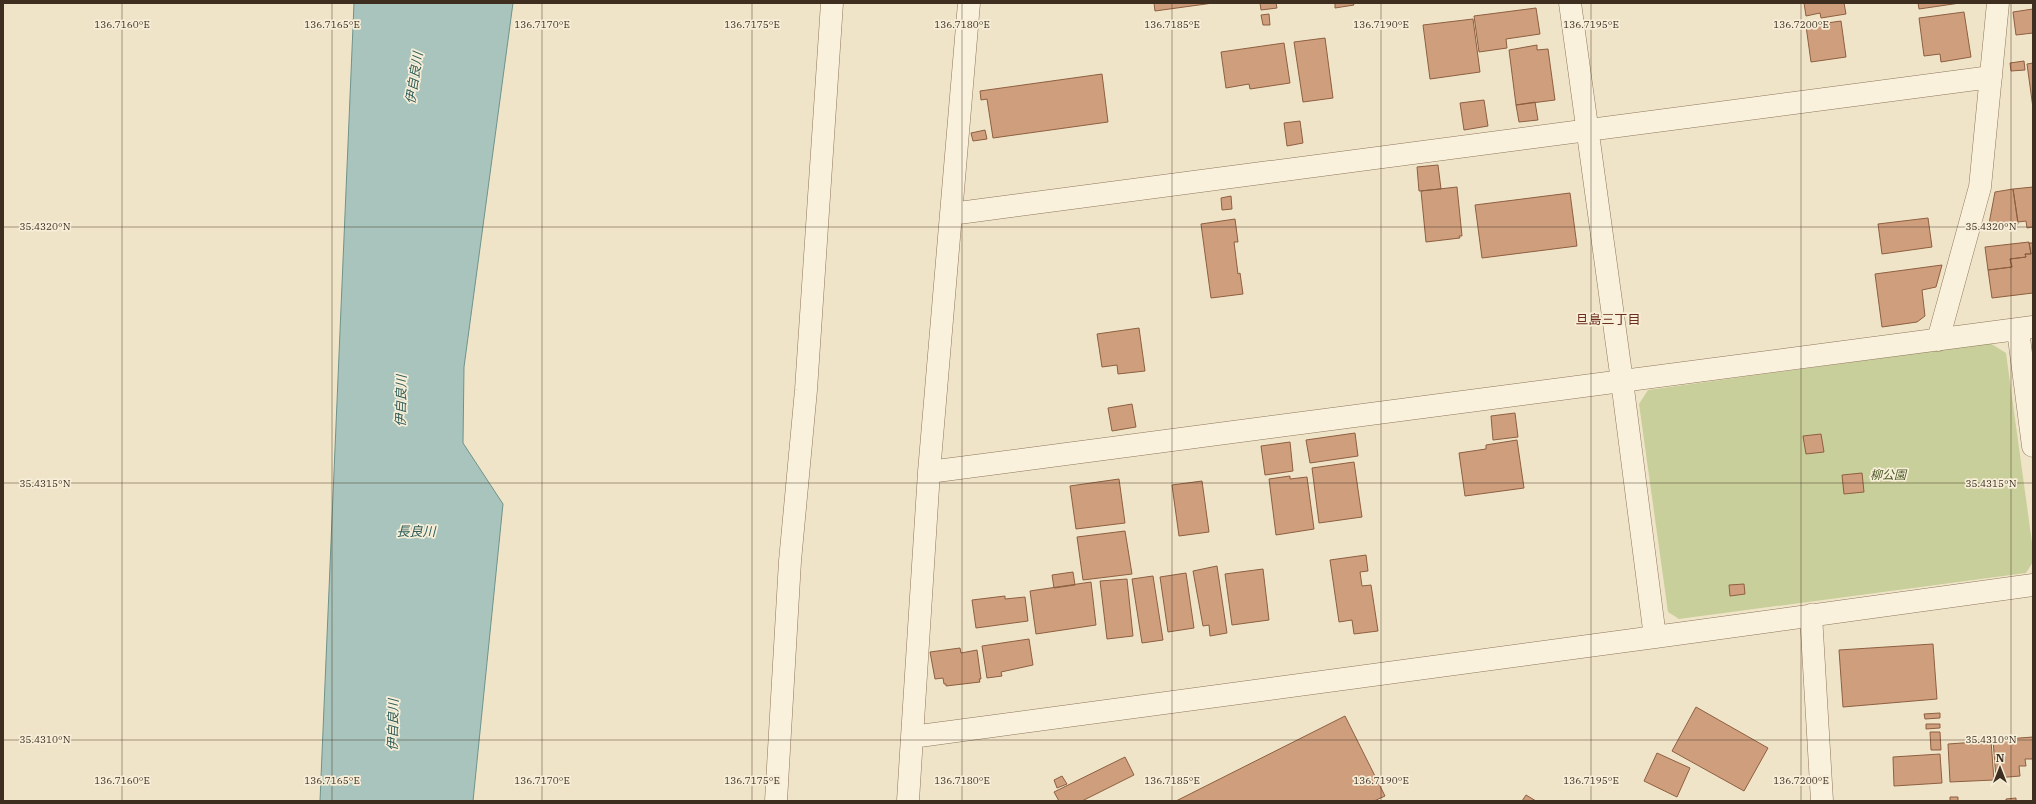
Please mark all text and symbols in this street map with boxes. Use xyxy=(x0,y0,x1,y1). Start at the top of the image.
text: 136.7160°E xyxy=(94,18,150,31)
text: 136.7165°E xyxy=(304,18,360,31)
text: 136.7170°E xyxy=(514,18,570,31)
text: 136.7175°E xyxy=(724,18,780,31)
text: 136.7180°E xyxy=(934,18,990,31)
text: 136.7185°E xyxy=(1144,18,1200,31)
text: 136.7190°E xyxy=(1353,18,1409,31)
text: 136.7195°E xyxy=(1563,18,1619,31)
text: 136.7200°E xyxy=(1773,18,1829,31)
water label: 伊自良川 xyxy=(402,49,427,105)
text: 35.4320°N xyxy=(19,220,71,233)
text: 35.4320°N xyxy=(1965,220,2017,233)
district label: 旦島三丁目 xyxy=(1575,311,1641,328)
water label: 伊自良川 xyxy=(392,373,410,427)
park label: 柳公園 xyxy=(1870,467,1908,482)
text: 35.4315°N xyxy=(19,477,71,490)
text: 35.4315°N xyxy=(1965,477,2017,490)
water label: 長良川 xyxy=(396,523,437,540)
water label: 伊自良川 xyxy=(384,697,402,751)
text: 35.4310°N xyxy=(19,733,71,746)
text: 35.4310°N xyxy=(1965,733,2017,746)
north arrow xyxy=(1980,748,2020,788)
text: N xyxy=(1996,751,2005,765)
text: 136.7160°E xyxy=(94,774,150,787)
text: 136.7165°E xyxy=(304,774,360,787)
text: 136.7170°E xyxy=(514,774,570,787)
text: 136.7175°E xyxy=(724,774,780,787)
text: 136.7180°E xyxy=(934,774,990,787)
text: 136.7185°E xyxy=(1144,774,1200,787)
text: 136.7190°E xyxy=(1353,774,1409,787)
text: 136.7195°E xyxy=(1563,774,1619,787)
text: 136.7200°E xyxy=(1773,774,1829,787)

